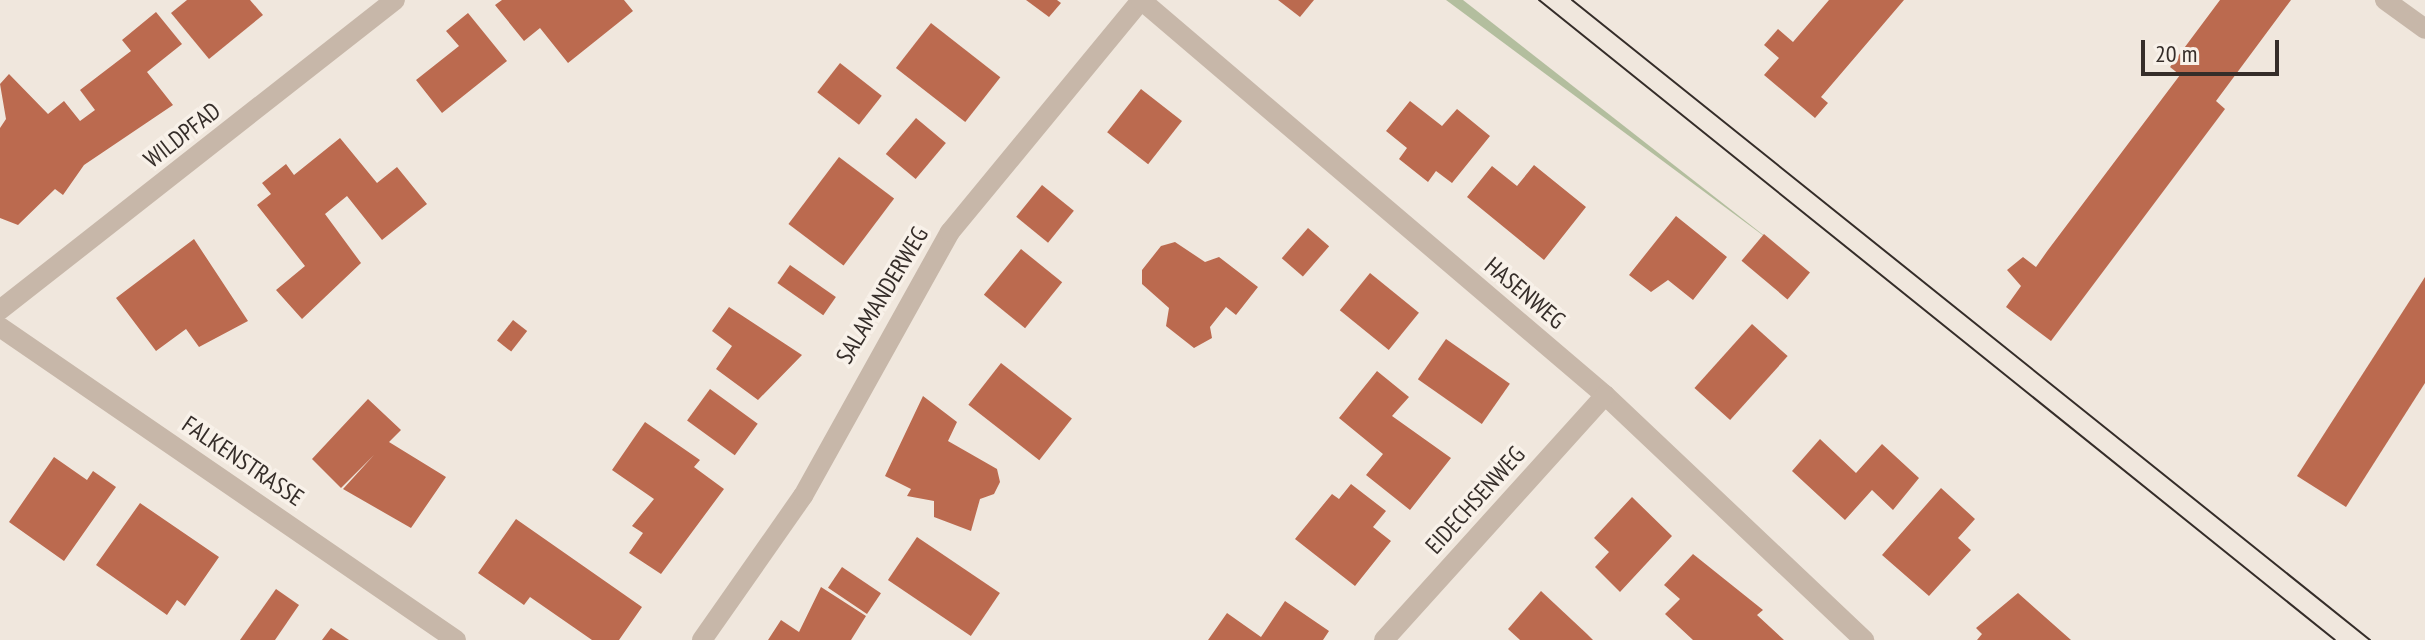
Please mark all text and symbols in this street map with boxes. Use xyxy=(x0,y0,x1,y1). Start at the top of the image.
scale bar xyxy=(2145,24,2283,74)
text: 20 m xyxy=(2155,38,2197,69)
street label: WILDPFAD xyxy=(138,96,226,174)
street label: SALAMANDERWEG xyxy=(830,221,934,369)
street label: HASENWEG xyxy=(1479,251,1571,335)
street label: FALKENSTRASSE xyxy=(177,410,309,512)
street label: EIDECHSENWEG xyxy=(1419,440,1531,560)

